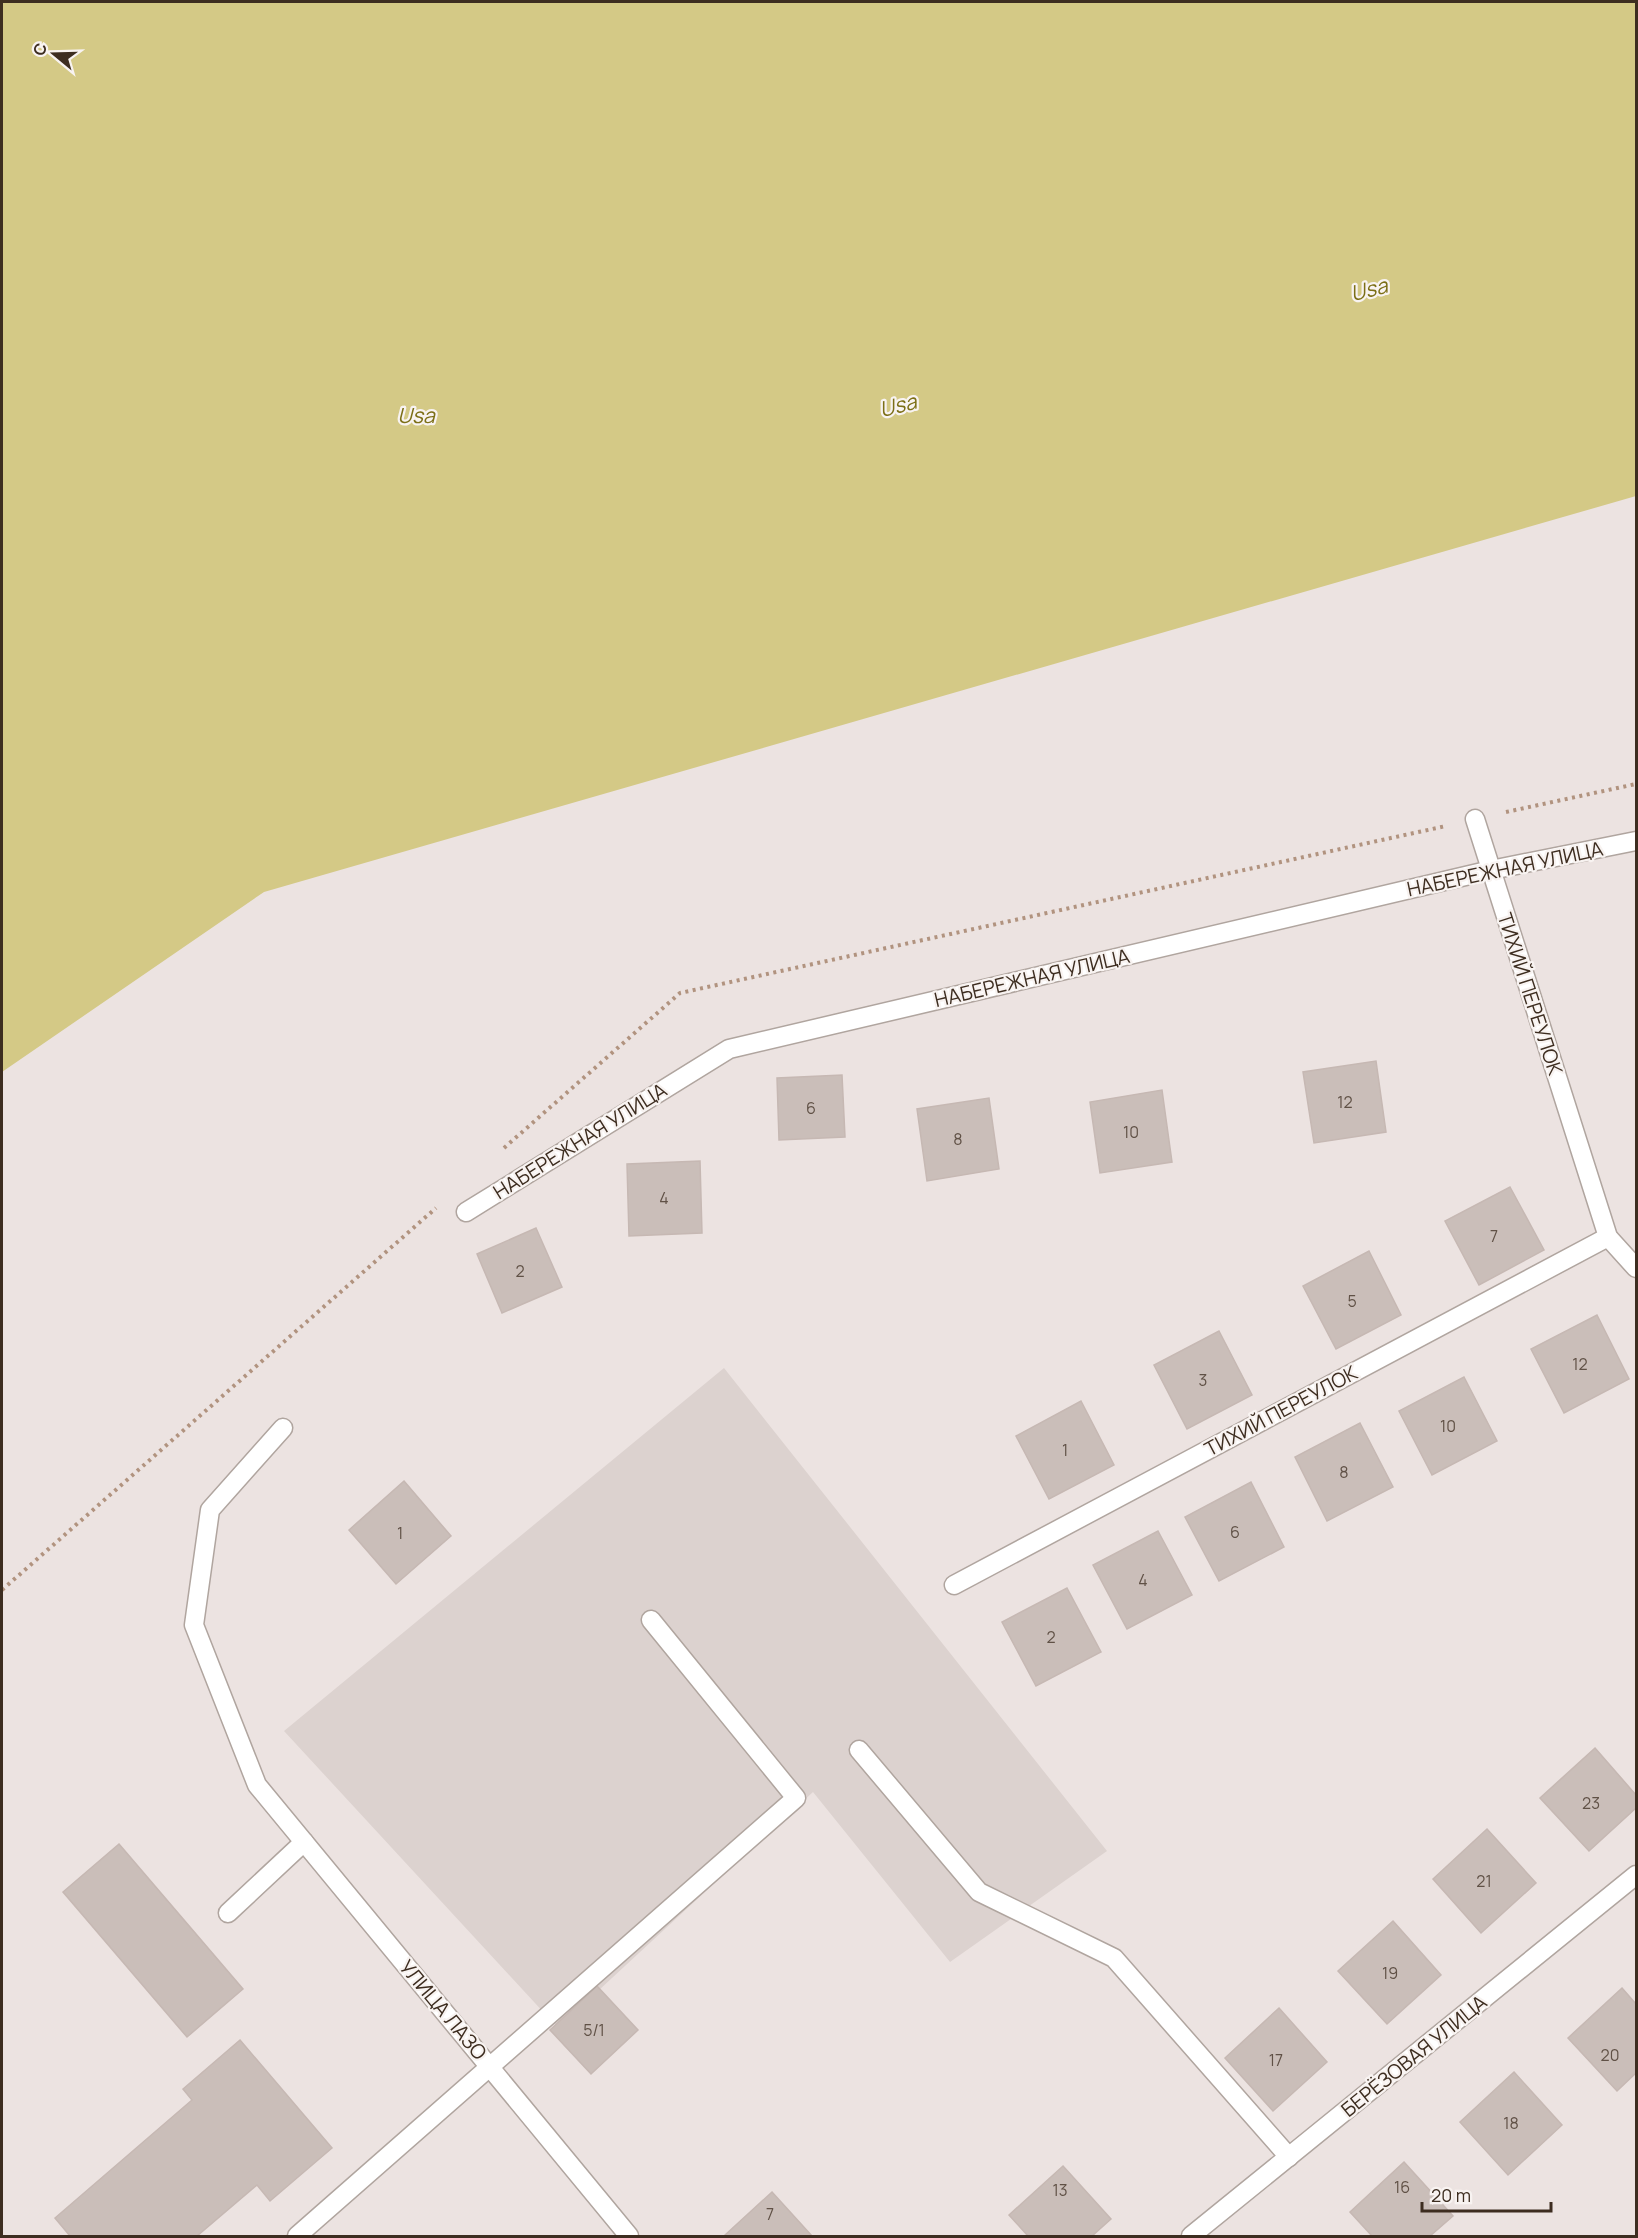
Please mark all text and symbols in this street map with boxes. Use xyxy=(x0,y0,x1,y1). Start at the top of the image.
north arrow xyxy=(24,24,84,84)
text: С xyxy=(27,40,52,58)
water label: Usa xyxy=(1347,271,1392,307)
water label: Usa xyxy=(876,387,921,423)
water label: Usa xyxy=(397,401,436,429)
street label: НАБЕРЕЖНАЯ УЛИЦА xyxy=(1404,834,1606,902)
street label: ТИХИЙ ПЕРЕУЛОК xyxy=(1491,909,1569,1079)
street label: НАБЕРЕЖНАЯ УЛИЦА xyxy=(931,942,1133,1013)
street label: НАБЕРЕЖНАЯ УЛИЦА xyxy=(488,1076,672,1205)
house number: 12 xyxy=(1337,1091,1353,1113)
house number: 6 xyxy=(806,1097,816,1119)
house number: 10 xyxy=(1123,1121,1139,1143)
house number: 8 xyxy=(953,1128,963,1150)
house number: 4 xyxy=(659,1187,669,1209)
house number: 7 xyxy=(1490,1225,1498,1247)
house number: 2 xyxy=(515,1260,525,1282)
house number: 5 xyxy=(1347,1290,1357,1312)
house number: 12 xyxy=(1572,1353,1588,1375)
street label: ТИХИЙ ПЕРЕУЛОК xyxy=(1200,1359,1362,1462)
house number: 3 xyxy=(1199,1369,1207,1391)
house number: 10 xyxy=(1440,1415,1456,1437)
house number: 1 xyxy=(1062,1439,1068,1461)
house number: 8 xyxy=(1339,1461,1349,1483)
house number: 6 xyxy=(1230,1521,1240,1543)
house number: 1 xyxy=(397,1522,403,1544)
house number: 4 xyxy=(1138,1569,1148,1591)
house number: 2 xyxy=(1046,1626,1056,1648)
house number: 23 xyxy=(1582,1792,1600,1814)
house number: 21 xyxy=(1476,1870,1492,1892)
street label: УЛИЦА ЛАЗО xyxy=(394,1954,493,2065)
house number: 19 xyxy=(1382,1962,1398,1984)
street label: БЕРЁЗОВАЯ УЛИЦА xyxy=(1335,1988,1492,2123)
house number: 5/1 xyxy=(583,2019,605,2041)
house number: 20 xyxy=(1601,2044,1619,2066)
house number: 17 xyxy=(1269,2049,1283,2071)
house number: 18 xyxy=(1503,2112,1519,2134)
scale bar xyxy=(1422,2175,1551,2213)
house number: 16 xyxy=(1394,2176,1410,2198)
house number: 13 xyxy=(1052,2179,1068,2201)
text: 20 m xyxy=(1431,2183,1471,2207)
house number: 7 xyxy=(766,2203,774,2225)

